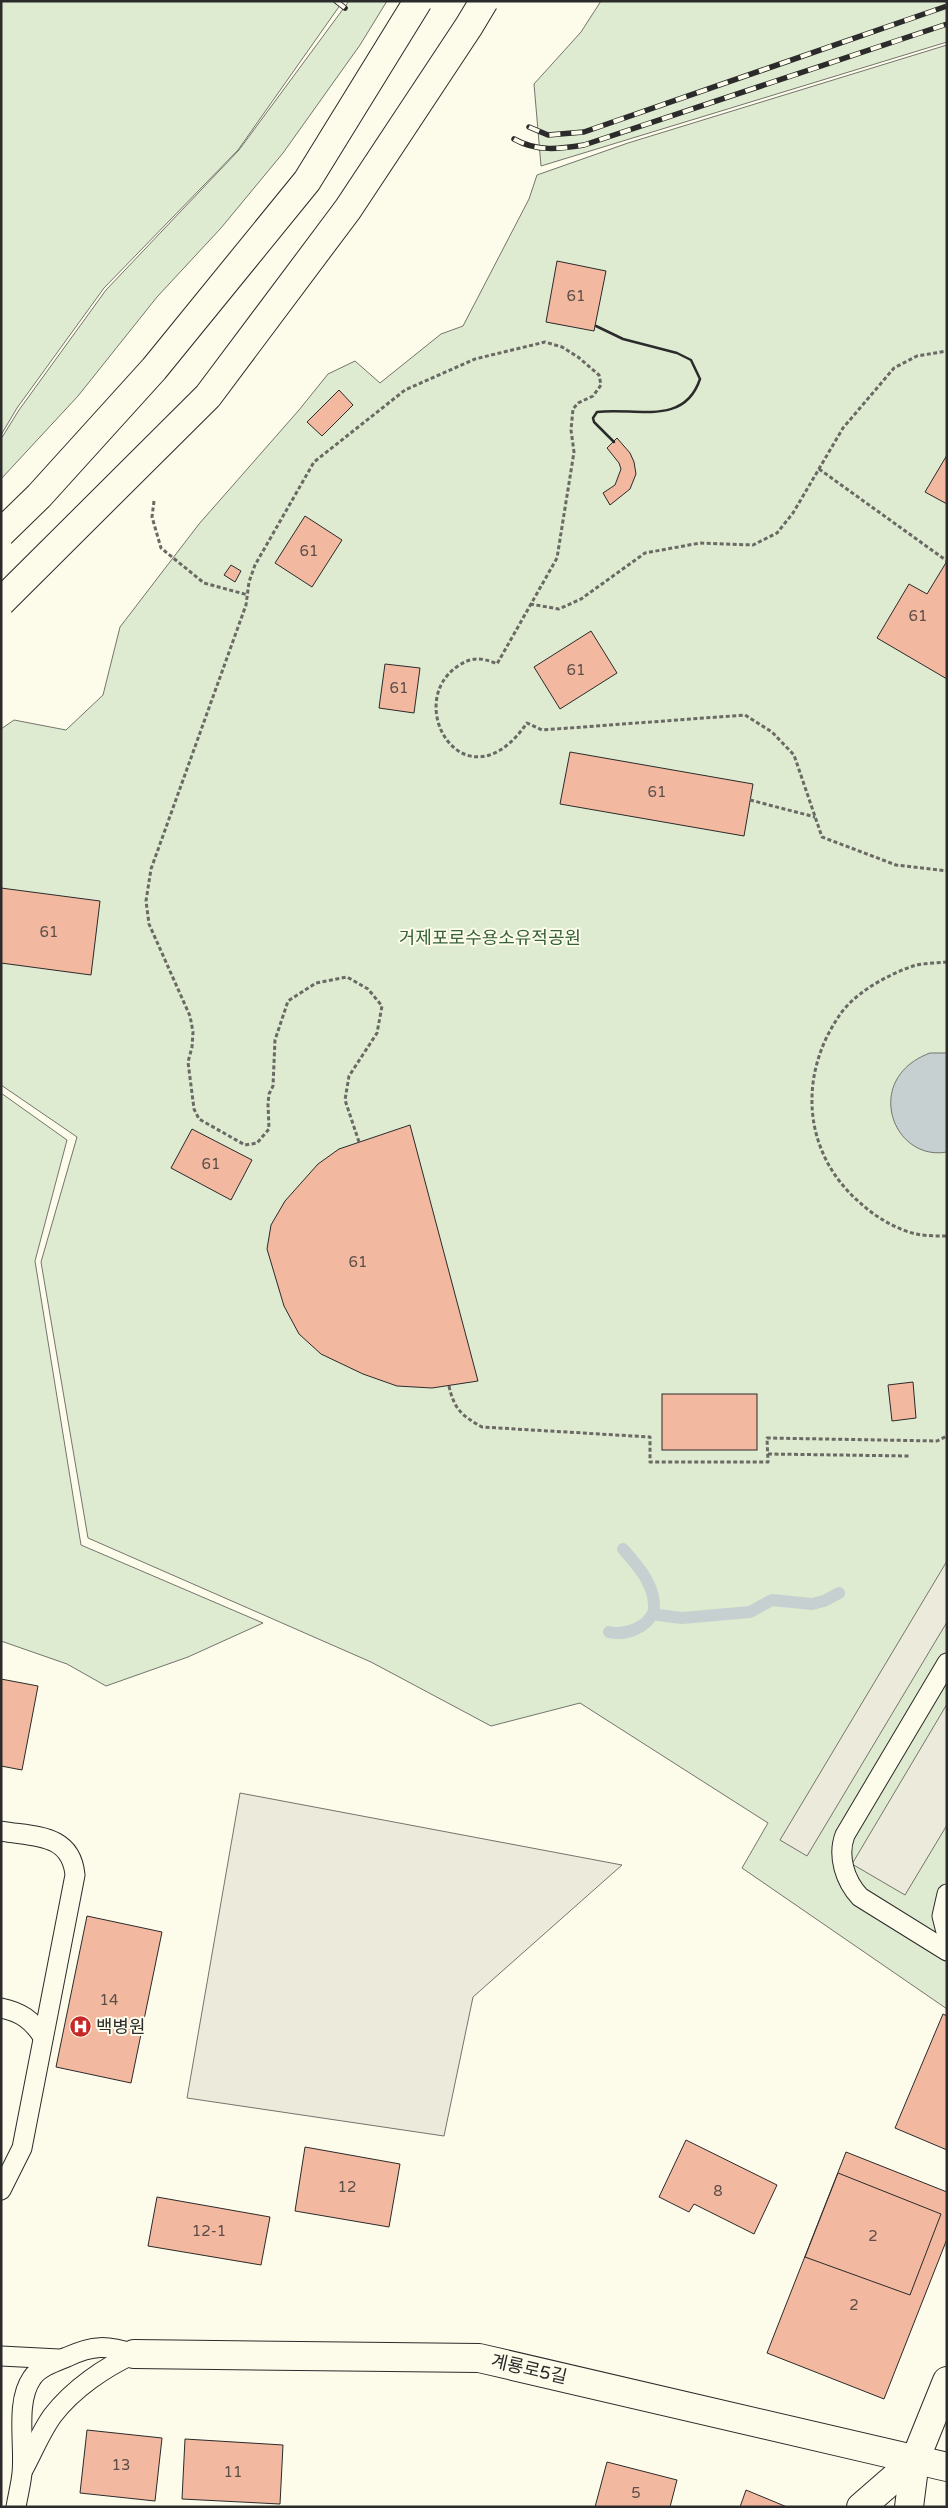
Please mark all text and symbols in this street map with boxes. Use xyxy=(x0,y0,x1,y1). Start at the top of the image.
house number: 61 xyxy=(567,287,585,305)
house number: 61 xyxy=(300,542,318,560)
house number: 61 xyxy=(909,607,927,625)
house number: 61 xyxy=(567,661,585,679)
house number: 61 xyxy=(390,679,408,697)
house number: 61 xyxy=(648,783,666,801)
house number: 61 xyxy=(40,923,58,941)
park label: 거제포로수용소유적공원 xyxy=(399,927,581,949)
house number: 61 xyxy=(202,1155,220,1173)
house number: 61 xyxy=(349,1253,367,1271)
house number: 14 xyxy=(100,1991,118,2009)
hospital icon: 백병원 xyxy=(68,2015,92,2039)
place label: 백병원 xyxy=(96,2016,146,2038)
house number: 12 xyxy=(338,2178,356,2196)
house number: 8 xyxy=(713,2182,723,2200)
house number: 12-1 xyxy=(192,2222,226,2240)
house number: 2 xyxy=(868,2227,878,2245)
house number: 2 xyxy=(849,2296,859,2314)
street label: 계룡로5길 xyxy=(489,2350,569,2388)
house number: 13 xyxy=(112,2456,130,2474)
house number: 11 xyxy=(224,2463,242,2481)
house number: 5 xyxy=(631,2484,641,2502)

